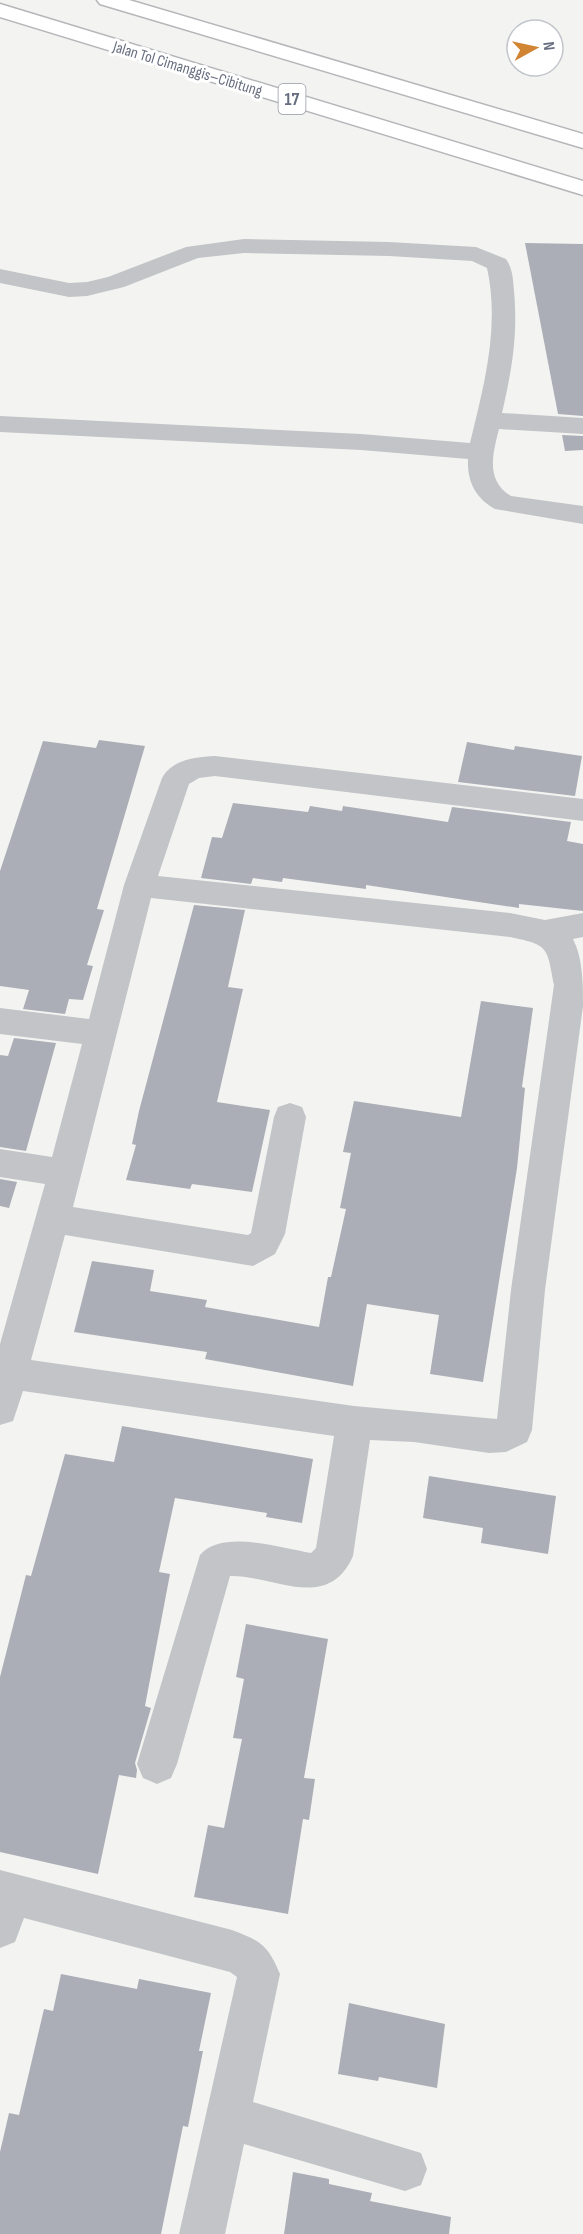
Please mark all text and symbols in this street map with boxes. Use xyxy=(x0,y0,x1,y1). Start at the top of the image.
north arrow xyxy=(505,18,565,78)
street label: Jalan Tol Cimanggis–Cibitung xyxy=(110,37,265,101)
text: N xyxy=(538,41,558,52)
road number: 17 xyxy=(278,84,306,114)

